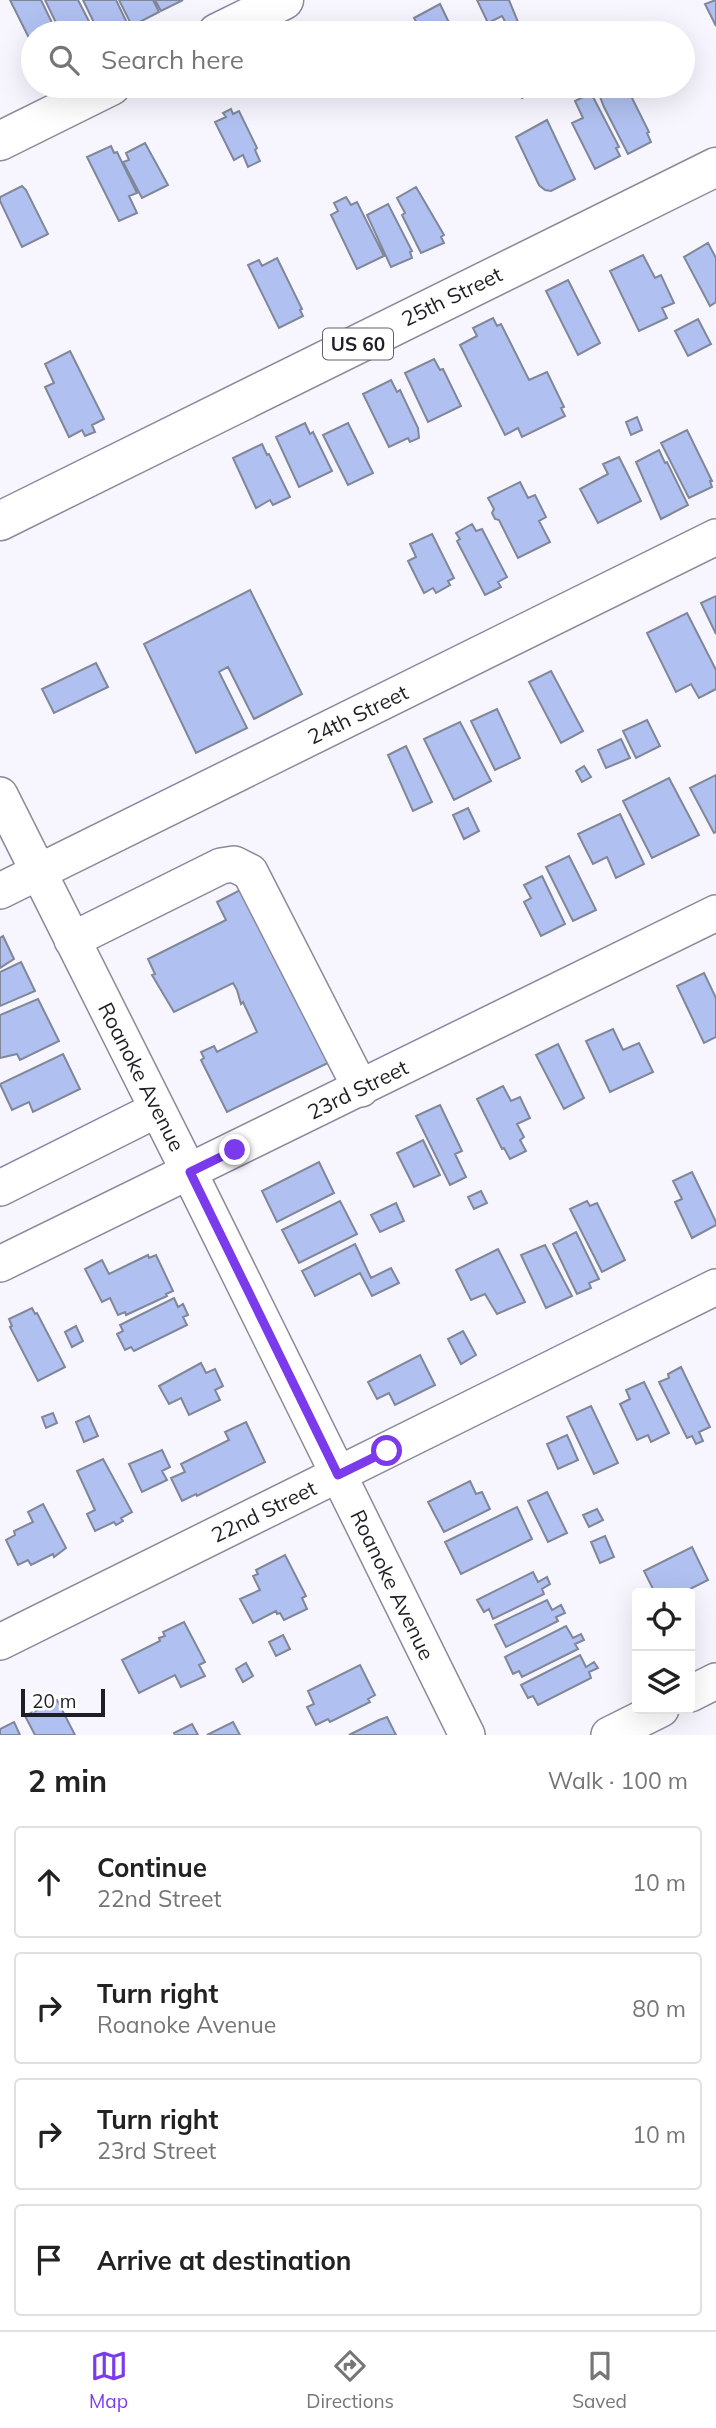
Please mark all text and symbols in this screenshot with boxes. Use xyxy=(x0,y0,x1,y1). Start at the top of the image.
search box xyxy=(21,21,695,98)
icon: search xyxy=(45,41,83,79)
text: Search here xyxy=(101,43,244,76)
street label: 25th Street xyxy=(397,261,506,332)
road number: US 60 xyxy=(323,328,393,360)
street label: 24th Street xyxy=(303,679,412,750)
street label: Roanoke Avenue xyxy=(93,998,191,1155)
street label: 23rd Street xyxy=(303,1054,412,1125)
route end xyxy=(219,1134,250,1165)
route start xyxy=(371,1435,402,1466)
street label: 22nd Street xyxy=(207,1475,320,1548)
street label: Roanoke Avenue xyxy=(345,1505,440,1664)
map controls xyxy=(632,1588,695,1714)
button: locate xyxy=(632,1588,695,1651)
button: layers xyxy=(632,1651,695,1714)
scale bar xyxy=(21,1686,105,1718)
text: 20 m xyxy=(32,1689,76,1713)
text: 2 min xyxy=(28,1762,107,1800)
text: Walk · 100 m xyxy=(548,1766,688,1795)
text: Continue xyxy=(97,1851,207,1884)
icon: ahead xyxy=(30,1863,68,1901)
text: 10 m xyxy=(632,1868,686,1897)
text: 22nd Street xyxy=(97,1884,221,1913)
text: Turn right xyxy=(97,1977,218,2010)
icon: right xyxy=(30,1989,68,2027)
text: 80 m xyxy=(632,1994,686,2023)
text: Roanoke Avenue xyxy=(97,2010,276,2039)
text: Turn right xyxy=(97,2103,218,2136)
icon: right xyxy=(30,2115,68,2153)
text: 10 m xyxy=(632,2120,686,2149)
text: 23rd Street xyxy=(97,2136,216,2165)
icon: arrive xyxy=(30,2241,68,2279)
text: Arrive at destination xyxy=(97,2244,352,2277)
tab: Map xyxy=(89,2347,128,2413)
tab: Directions xyxy=(306,2347,394,2413)
tab: Saved xyxy=(572,2347,627,2413)

